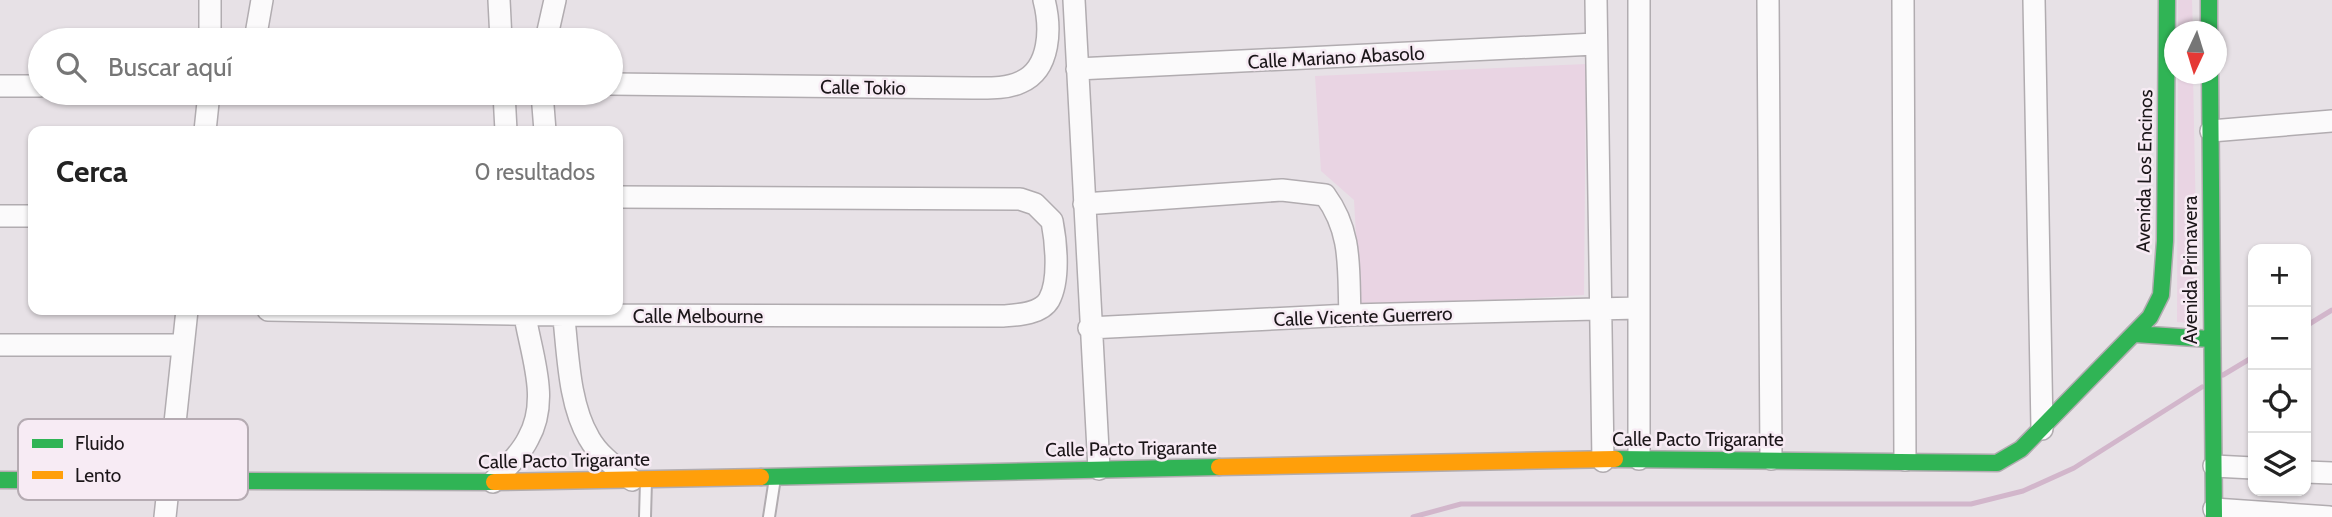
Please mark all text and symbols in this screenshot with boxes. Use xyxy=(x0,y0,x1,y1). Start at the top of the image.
north arrow xyxy=(2164,21,2227,84)
search box xyxy=(28,28,623,105)
street label: Calle Mariano Abasolo xyxy=(1247,41,1425,74)
icon: search xyxy=(52,48,90,86)
text: Buscar aquí xyxy=(108,51,232,83)
street label: Calle Tokio xyxy=(820,75,906,100)
street label: Avenida Los Encinos xyxy=(2132,89,2157,253)
text: Cerca xyxy=(56,153,128,190)
text: 0 resultados xyxy=(474,158,595,186)
street label: Avenida Primavera xyxy=(2179,196,2202,344)
map controls xyxy=(2248,244,2311,496)
button: + xyxy=(2248,244,2311,307)
street label: Calle Vicente Guerrero xyxy=(1273,302,1453,331)
street label: Calle Melbourne xyxy=(633,305,763,328)
button: − xyxy=(2248,307,2311,370)
button: locate xyxy=(2248,370,2311,433)
legend xyxy=(18,419,248,500)
street label: Calle Pacto Trigarante xyxy=(1612,428,1784,451)
text: Fluido xyxy=(75,432,124,455)
button: layers xyxy=(2248,433,2311,496)
street label: Calle Pacto Trigarante xyxy=(1045,435,1217,461)
street label: Calle Pacto Trigarante xyxy=(478,447,650,473)
text: Lento xyxy=(75,464,121,487)

